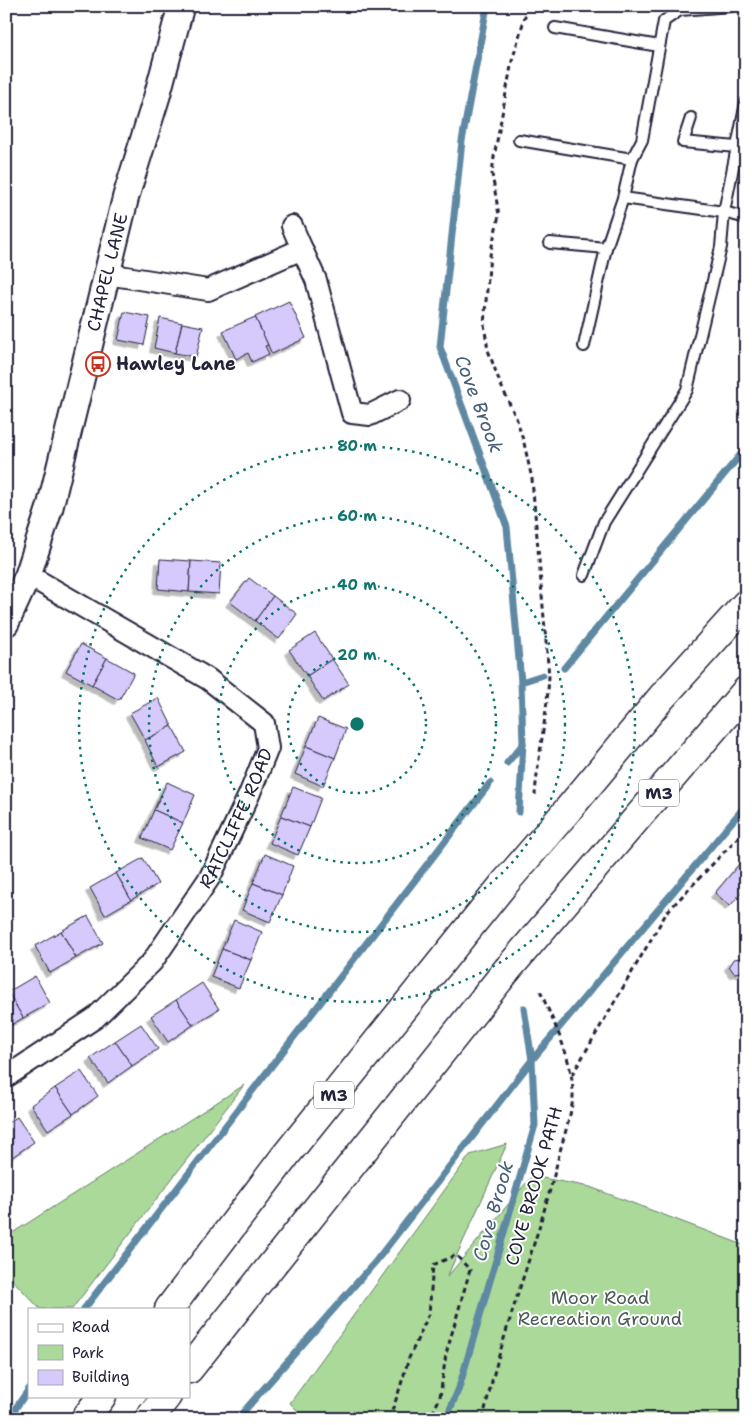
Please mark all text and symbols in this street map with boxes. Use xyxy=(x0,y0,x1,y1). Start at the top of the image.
street label: CHAPEL LANE xyxy=(81,210,133,334)
bus stop icon: Hawley Lane xyxy=(85,351,111,377)
water label: Cove Brook xyxy=(449,351,509,457)
place label: Hawley Lane xyxy=(116,352,236,376)
text: 80 m xyxy=(337,436,377,456)
text: 60 m xyxy=(337,506,377,526)
text: 40 m xyxy=(337,575,377,595)
text: 20 m xyxy=(337,645,377,665)
centre of rings xyxy=(348,715,366,733)
street label: RATCLIFFE ROAD xyxy=(194,745,279,893)
road number: M3 xyxy=(639,780,679,806)
road number: M3 xyxy=(314,1082,354,1108)
street label: COVE BROOK PATH xyxy=(500,1104,568,1268)
water label: Cove Brook xyxy=(467,1158,519,1264)
park label: Moor Road Recreation Ground xyxy=(518,1286,682,1331)
legend xyxy=(28,1308,190,1398)
text: Road xyxy=(72,1317,110,1337)
text: Park xyxy=(72,1343,104,1363)
text: Building xyxy=(72,1367,129,1387)

